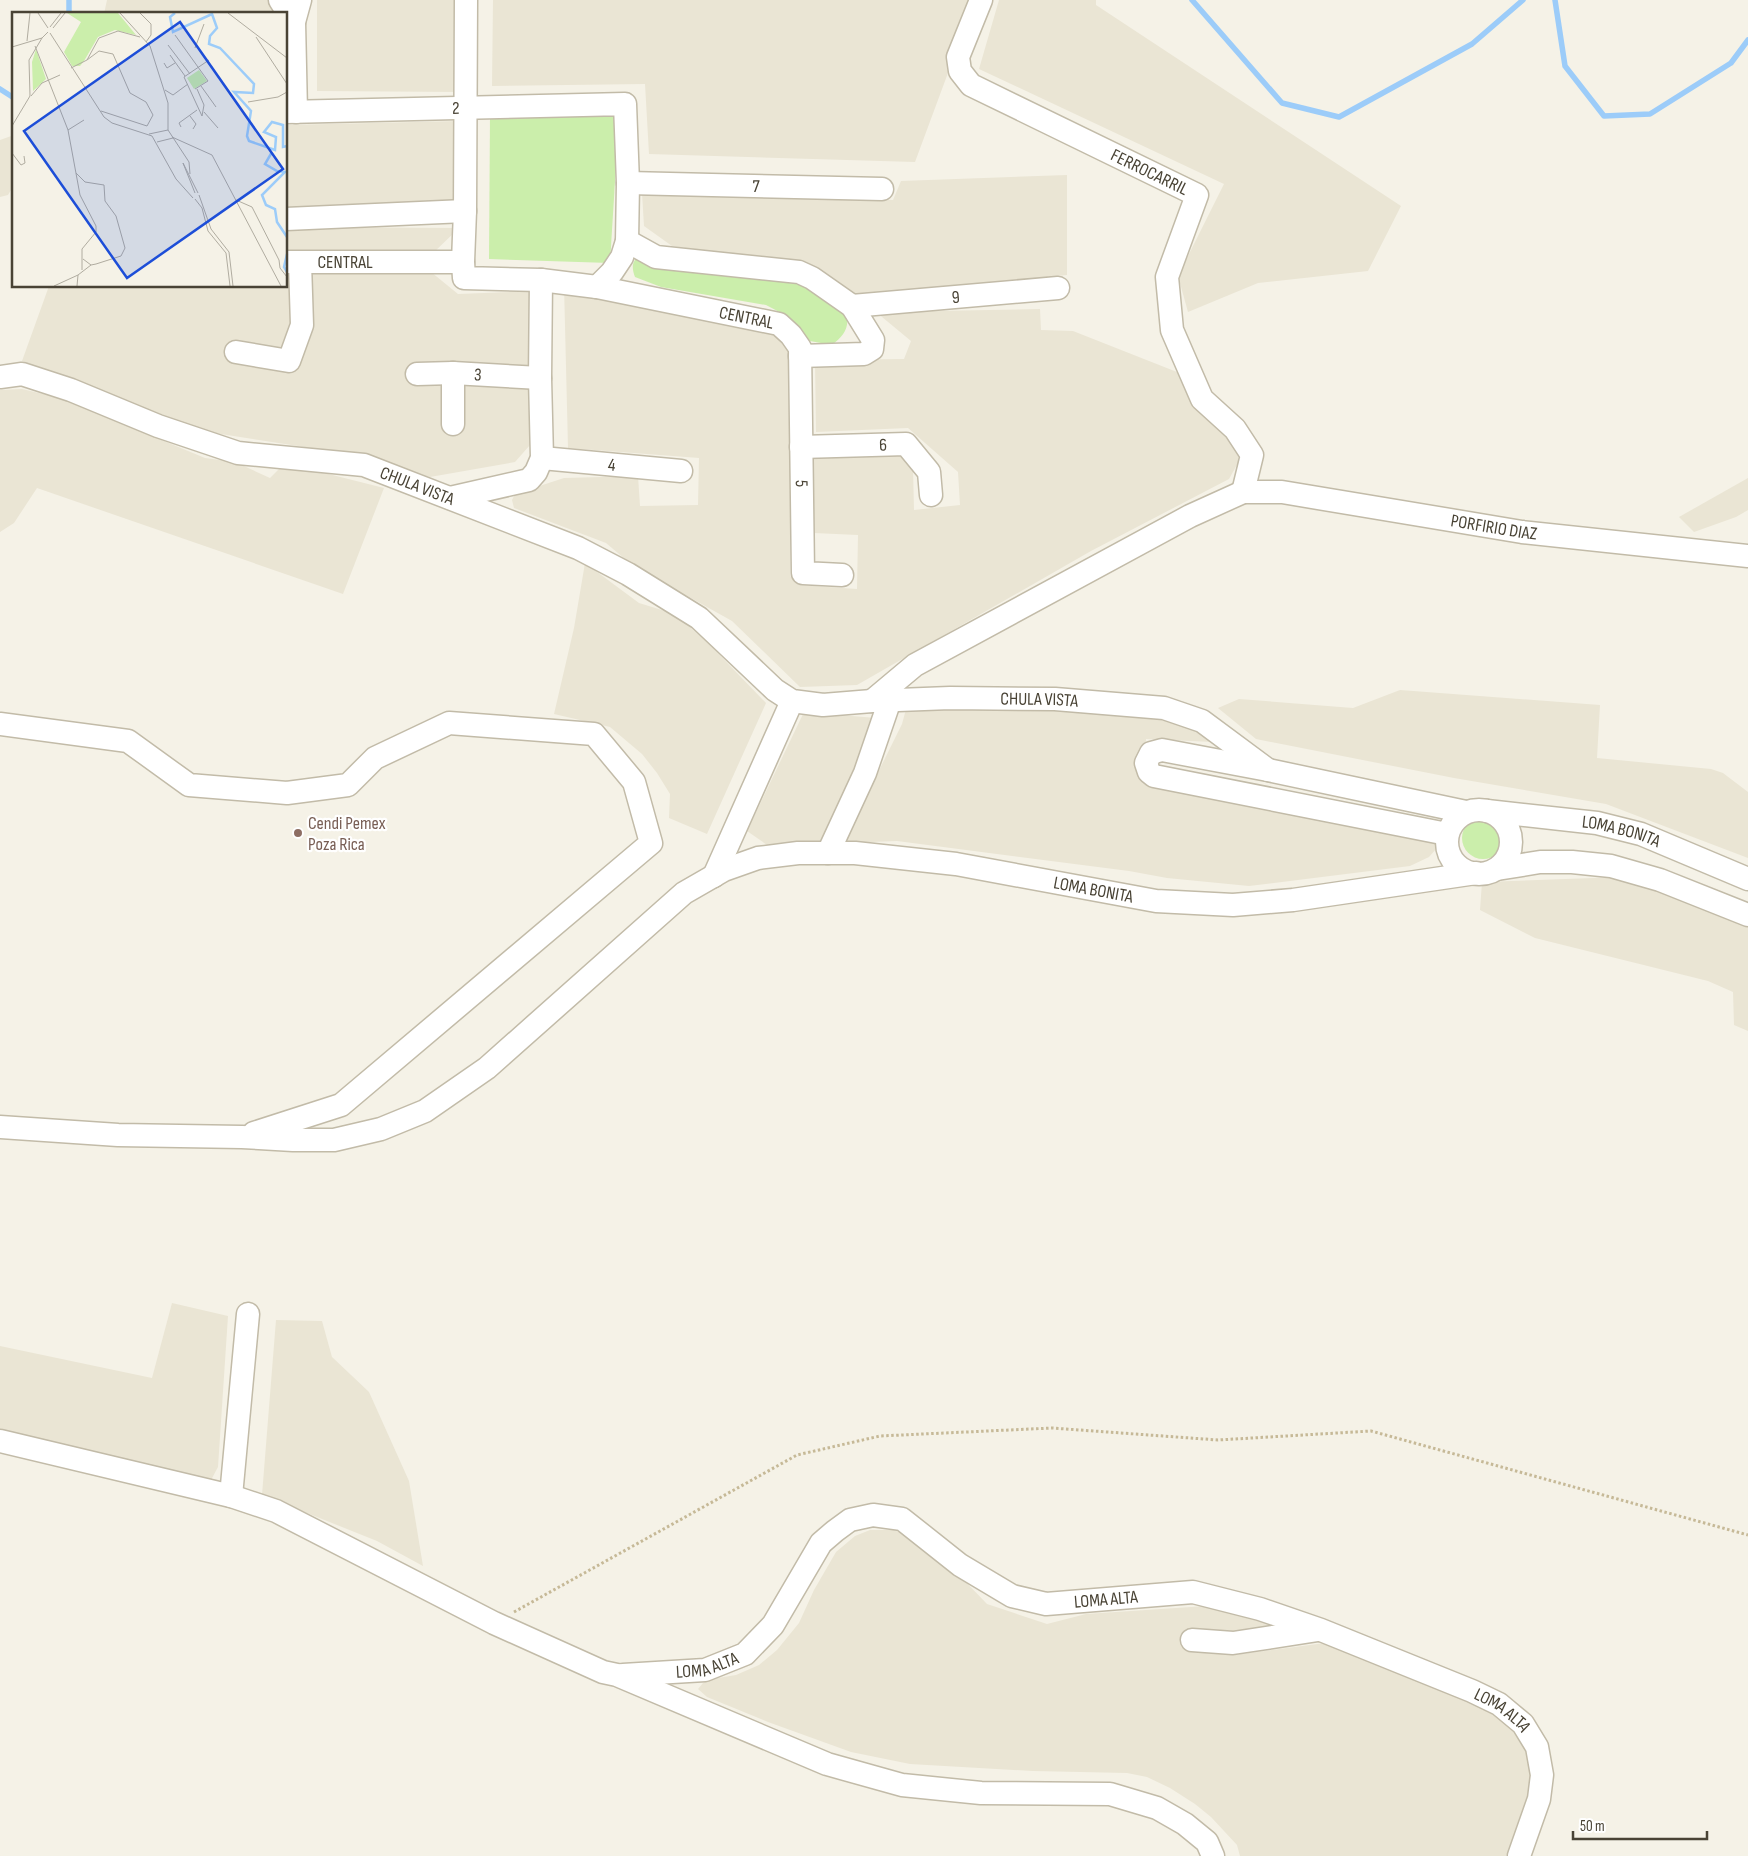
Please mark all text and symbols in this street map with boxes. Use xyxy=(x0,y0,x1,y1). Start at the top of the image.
inset map xyxy=(12,12,288,288)
street label: 2 xyxy=(452,98,460,119)
street label: FERROCARRIL xyxy=(1107,145,1192,200)
street label: 7 xyxy=(752,176,761,197)
street label: CENTRAL xyxy=(317,252,373,273)
street label: 9 xyxy=(951,287,961,308)
street label: CENTRAL xyxy=(717,302,776,334)
street label: 3 xyxy=(474,364,482,386)
street label: 6 xyxy=(879,435,887,456)
street label: 4 xyxy=(607,454,617,476)
street label: CHULA VISTA xyxy=(377,462,457,510)
street label: 5 xyxy=(791,480,812,487)
street label: PORFIRIO DIAZ xyxy=(1449,510,1539,545)
street label: CHULA VISTA xyxy=(1000,688,1079,712)
street label: LOMA BONITA xyxy=(1581,811,1664,852)
place label: Cendi Pemex Poza Rica xyxy=(308,813,386,855)
marker: Cendi Pemex Poza Rica xyxy=(292,827,304,839)
street label: LOMA BONITA xyxy=(1052,872,1135,908)
street label: LOMA ALTA xyxy=(1073,1587,1139,1613)
street label: LOMA ALTA xyxy=(675,1648,742,1683)
street label: LOMA ALTA xyxy=(1471,1684,1535,1736)
scale bar xyxy=(1573,1808,1707,1840)
text: 50 m xyxy=(1580,1817,1605,1836)

